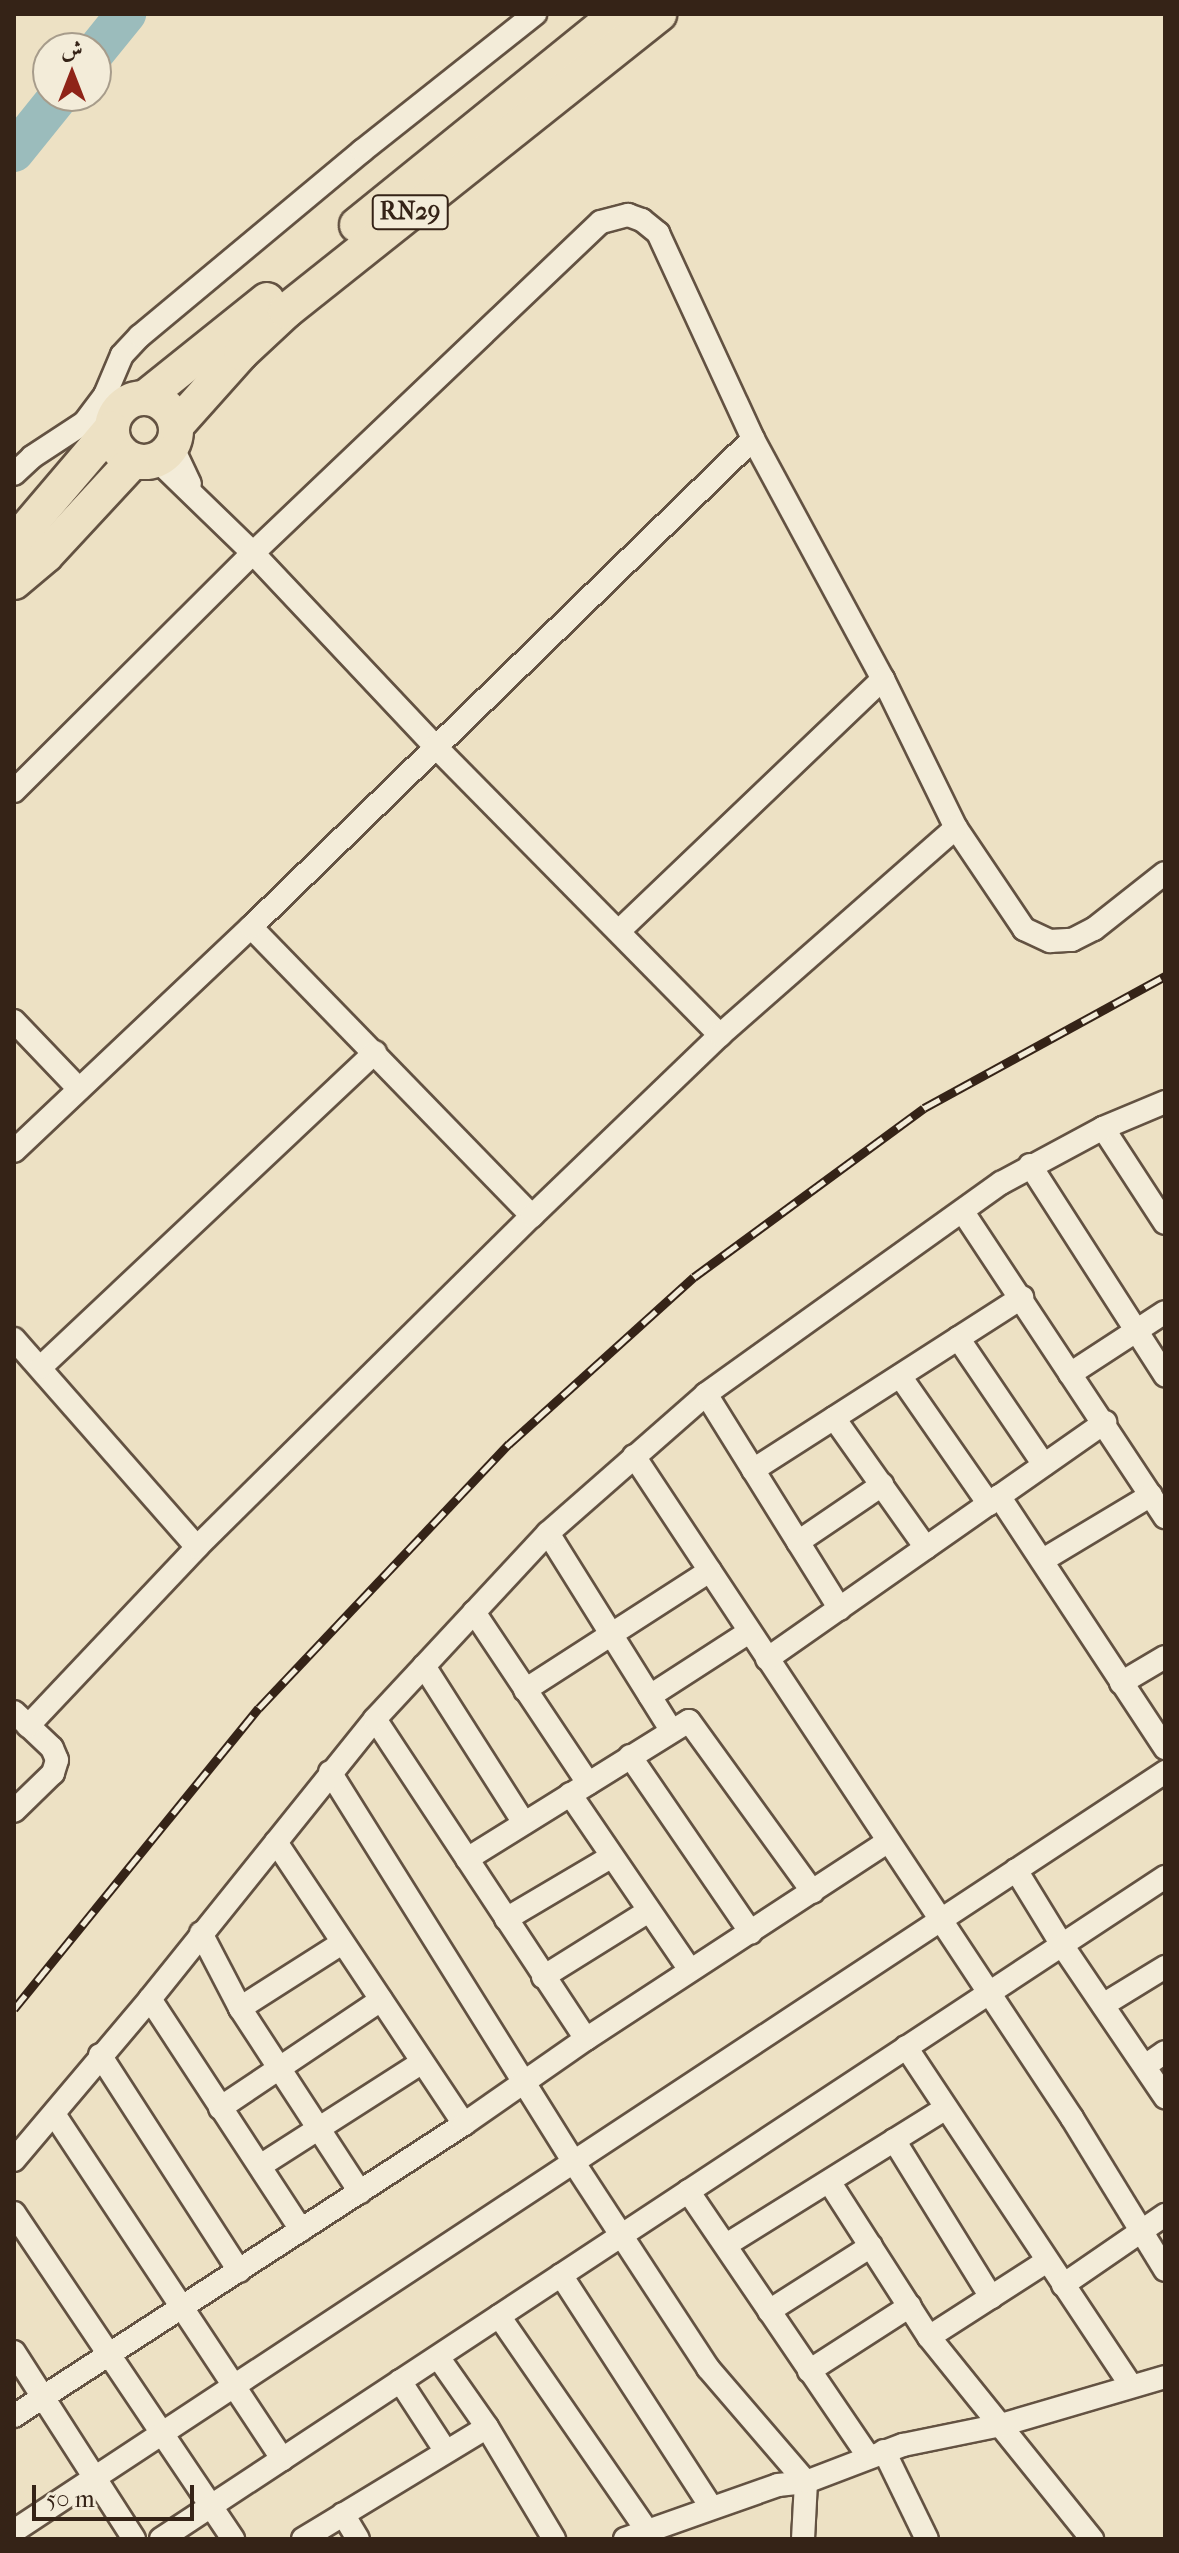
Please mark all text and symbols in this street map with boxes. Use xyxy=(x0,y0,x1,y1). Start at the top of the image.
north arrow xyxy=(32,32,112,112)
text: ش xyxy=(61,37,83,63)
road number: RN29 xyxy=(370,192,450,232)
scale bar xyxy=(36,2469,198,2519)
text: 50 m xyxy=(46,2485,95,2513)

